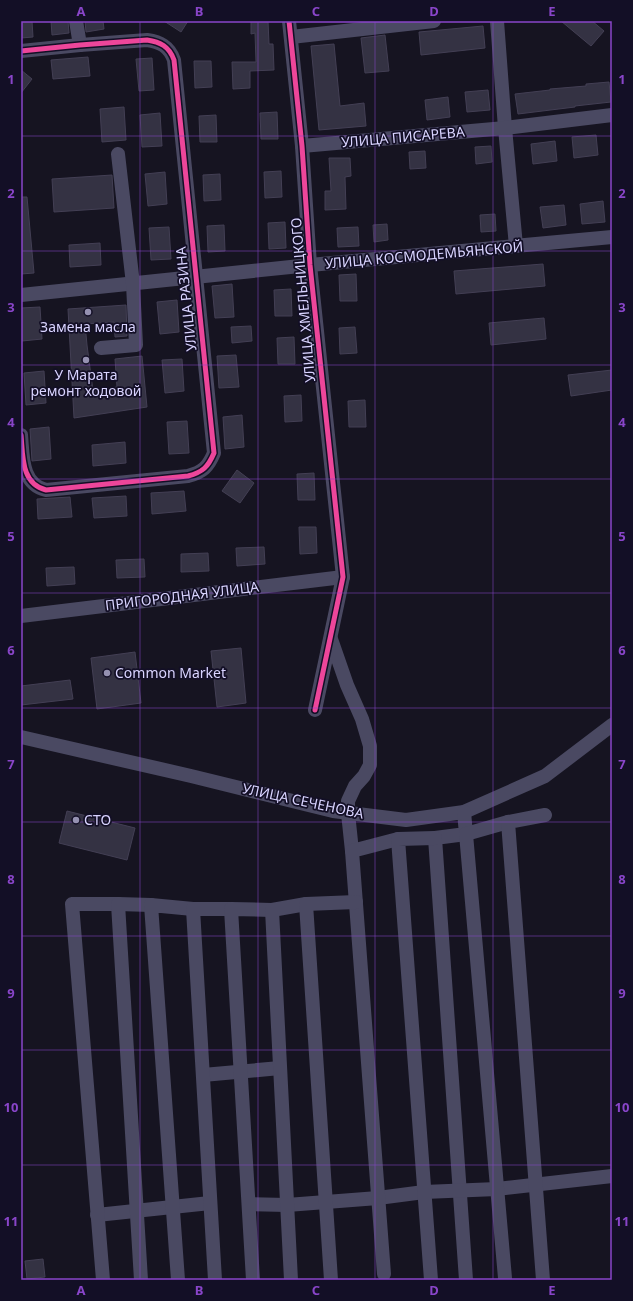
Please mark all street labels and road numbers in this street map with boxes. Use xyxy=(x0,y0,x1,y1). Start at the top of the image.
street label: УЛИЦА ПИСАРЕВА xyxy=(341,122,465,151)
street label: УЛИЦА ХМЕЛЬНИЦКОГО xyxy=(286,217,319,383)
street label: УЛИЦА КОСМОДЕМЬЯНСКОЙ xyxy=(324,236,524,273)
street label: УЛИЦА РАЗИНА xyxy=(171,246,200,352)
street label: ПРИГОРОДНАЯ УЛИЦА xyxy=(104,577,260,614)
street label: УЛИЦА СЕЧЕНОВА xyxy=(241,778,366,823)

